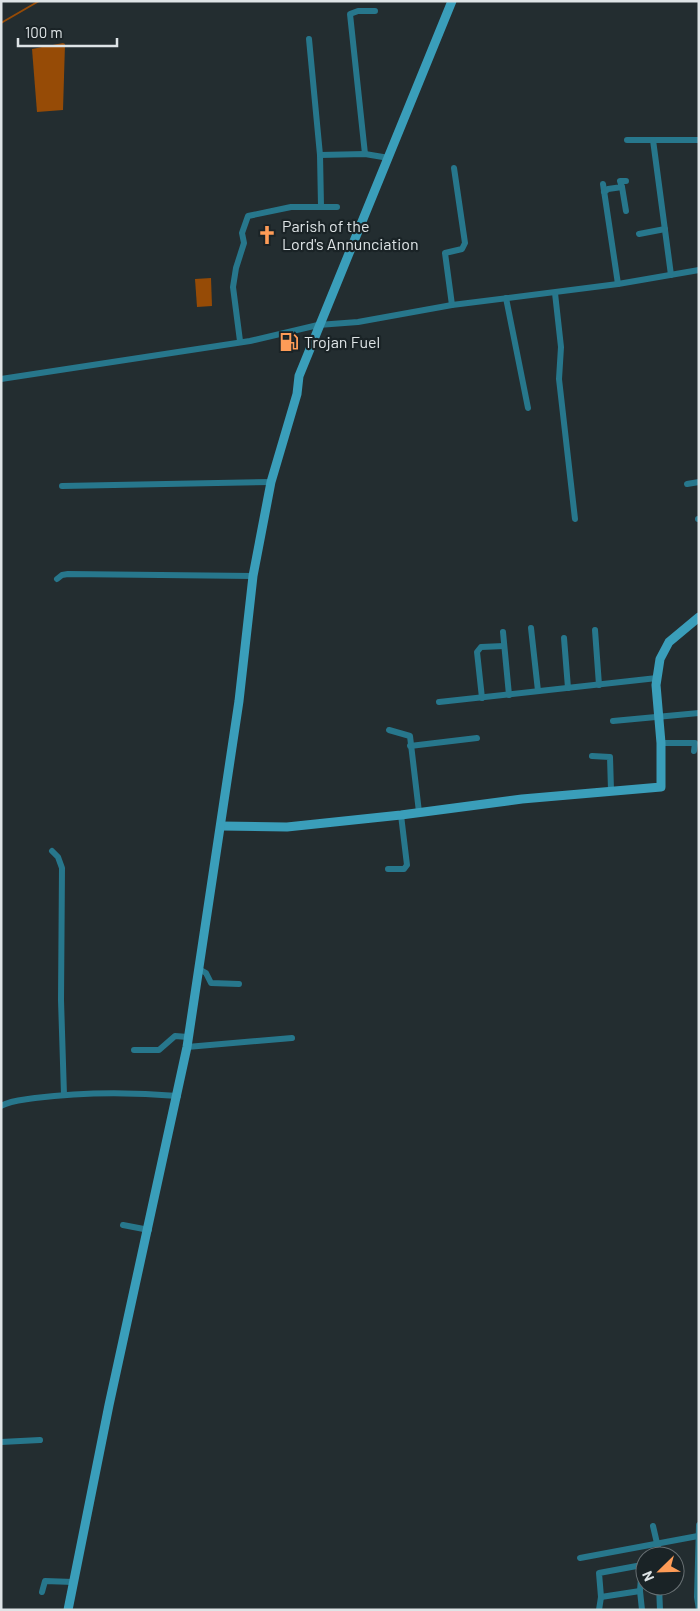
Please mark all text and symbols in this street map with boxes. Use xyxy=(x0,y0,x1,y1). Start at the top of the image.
scale bar xyxy=(18,15,116,47)
text: 100 m xyxy=(25,23,63,41)
place label: Parish of the Lord's Annunciation xyxy=(282,216,419,253)
church icon: Parish of the Lord's Annunciation xyxy=(256,224,278,246)
fuel station icon: Trojan Fuel xyxy=(278,331,300,353)
place label: Trojan Fuel xyxy=(304,332,380,351)
north arrow xyxy=(635,1546,685,1596)
text: N xyxy=(638,1569,657,1584)

